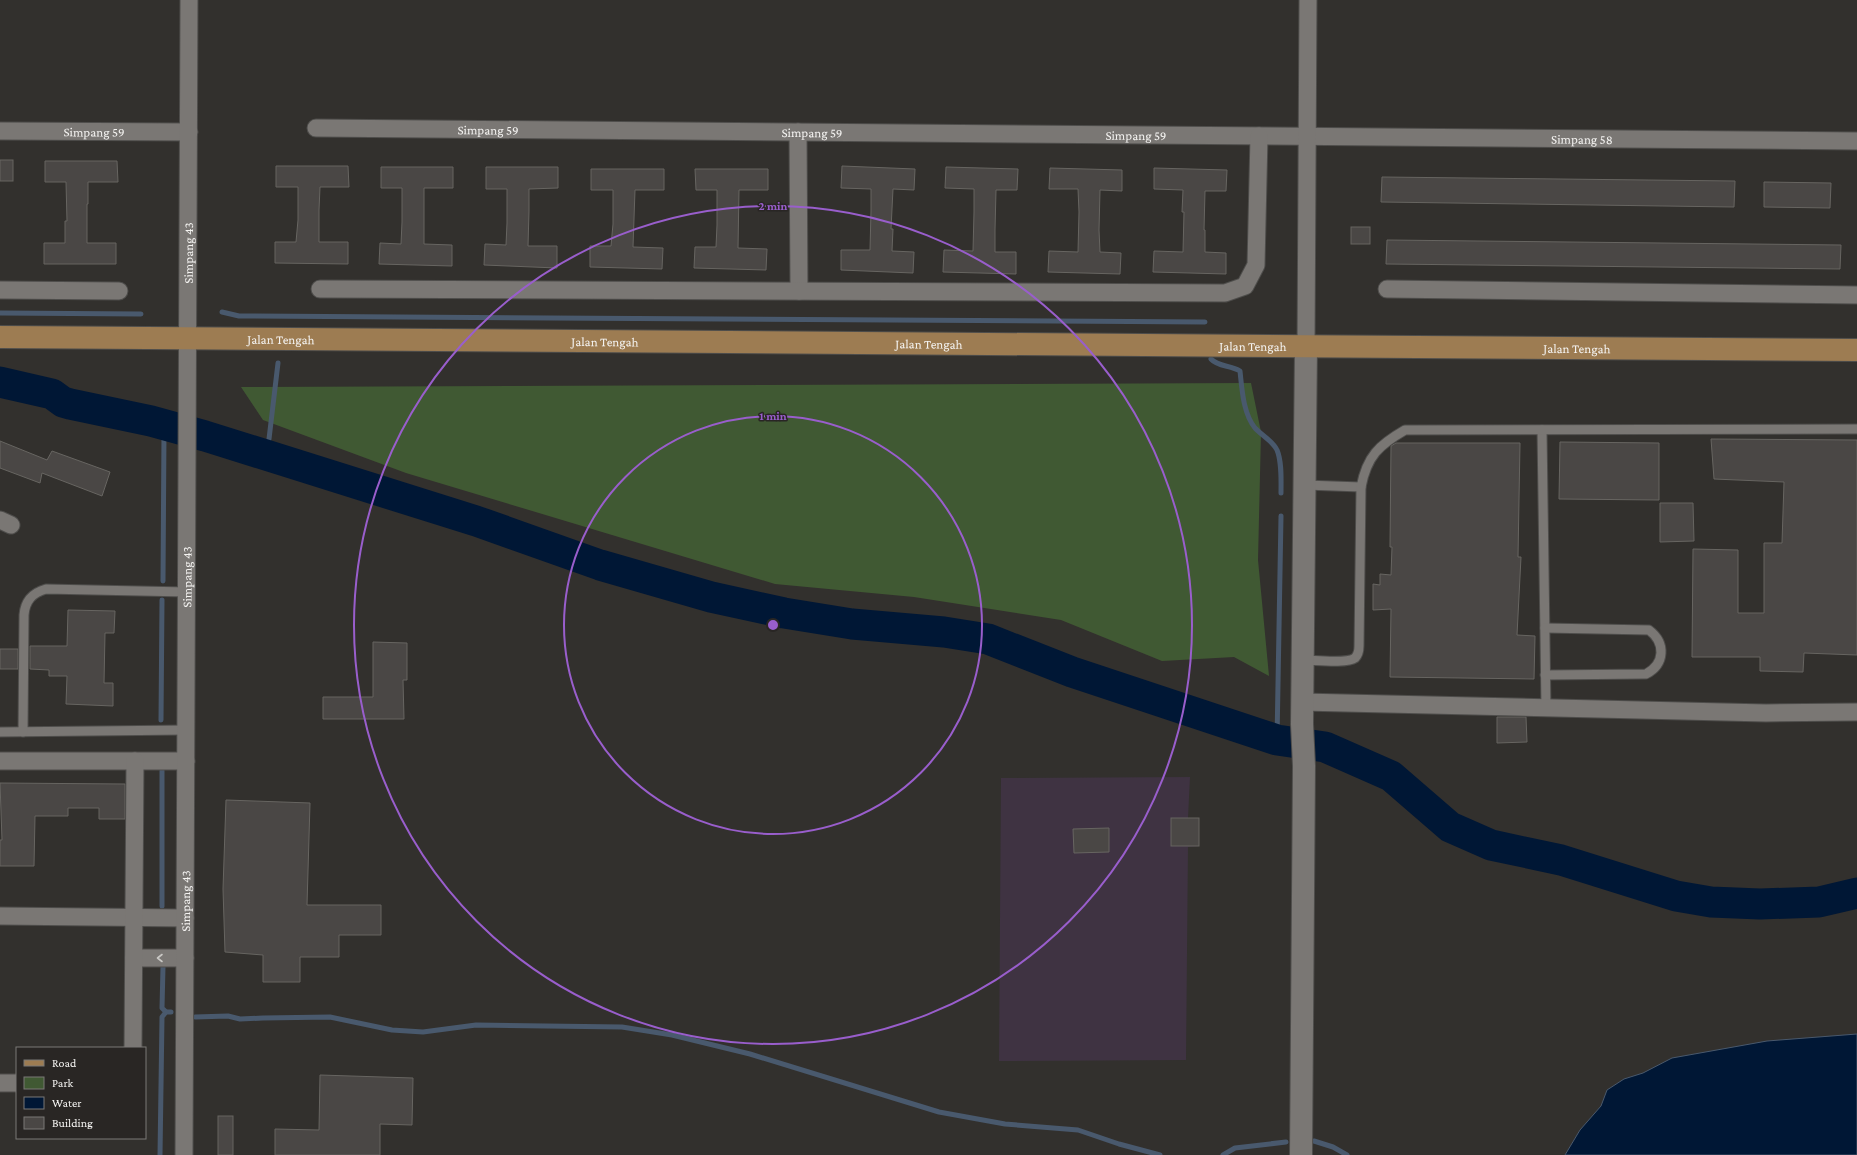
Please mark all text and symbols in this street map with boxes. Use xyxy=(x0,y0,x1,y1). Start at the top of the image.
street label: Simpang 59 xyxy=(457,122,519,138)
street label: Simpang 59 xyxy=(63,124,125,140)
street label: Simpang 59 xyxy=(781,125,843,140)
street label: Simpang 59 xyxy=(1105,128,1167,143)
street label: Simpang 58 xyxy=(1551,131,1613,147)
text: 2 min xyxy=(759,199,788,213)
street label: Simpang 43 xyxy=(181,222,196,284)
street label: Jalan Tengah xyxy=(246,332,315,347)
street label: Jalan Tengah xyxy=(570,334,639,349)
street label: Jalan Tengah xyxy=(894,336,963,352)
street label: Jalan Tengah xyxy=(1218,339,1287,354)
street label: Jalan Tengah xyxy=(1542,341,1611,356)
text: 1 min xyxy=(759,409,787,423)
street label: Simpang 43 xyxy=(179,546,195,608)
centre of rings xyxy=(766,618,780,632)
street label: Simpang 43 xyxy=(178,870,193,932)
one-way arrow xyxy=(157,954,163,962)
legend xyxy=(16,1047,146,1139)
text: Road xyxy=(52,1056,77,1070)
text: Park xyxy=(52,1076,74,1090)
text: Water xyxy=(52,1096,82,1110)
text: Building xyxy=(52,1116,93,1130)

